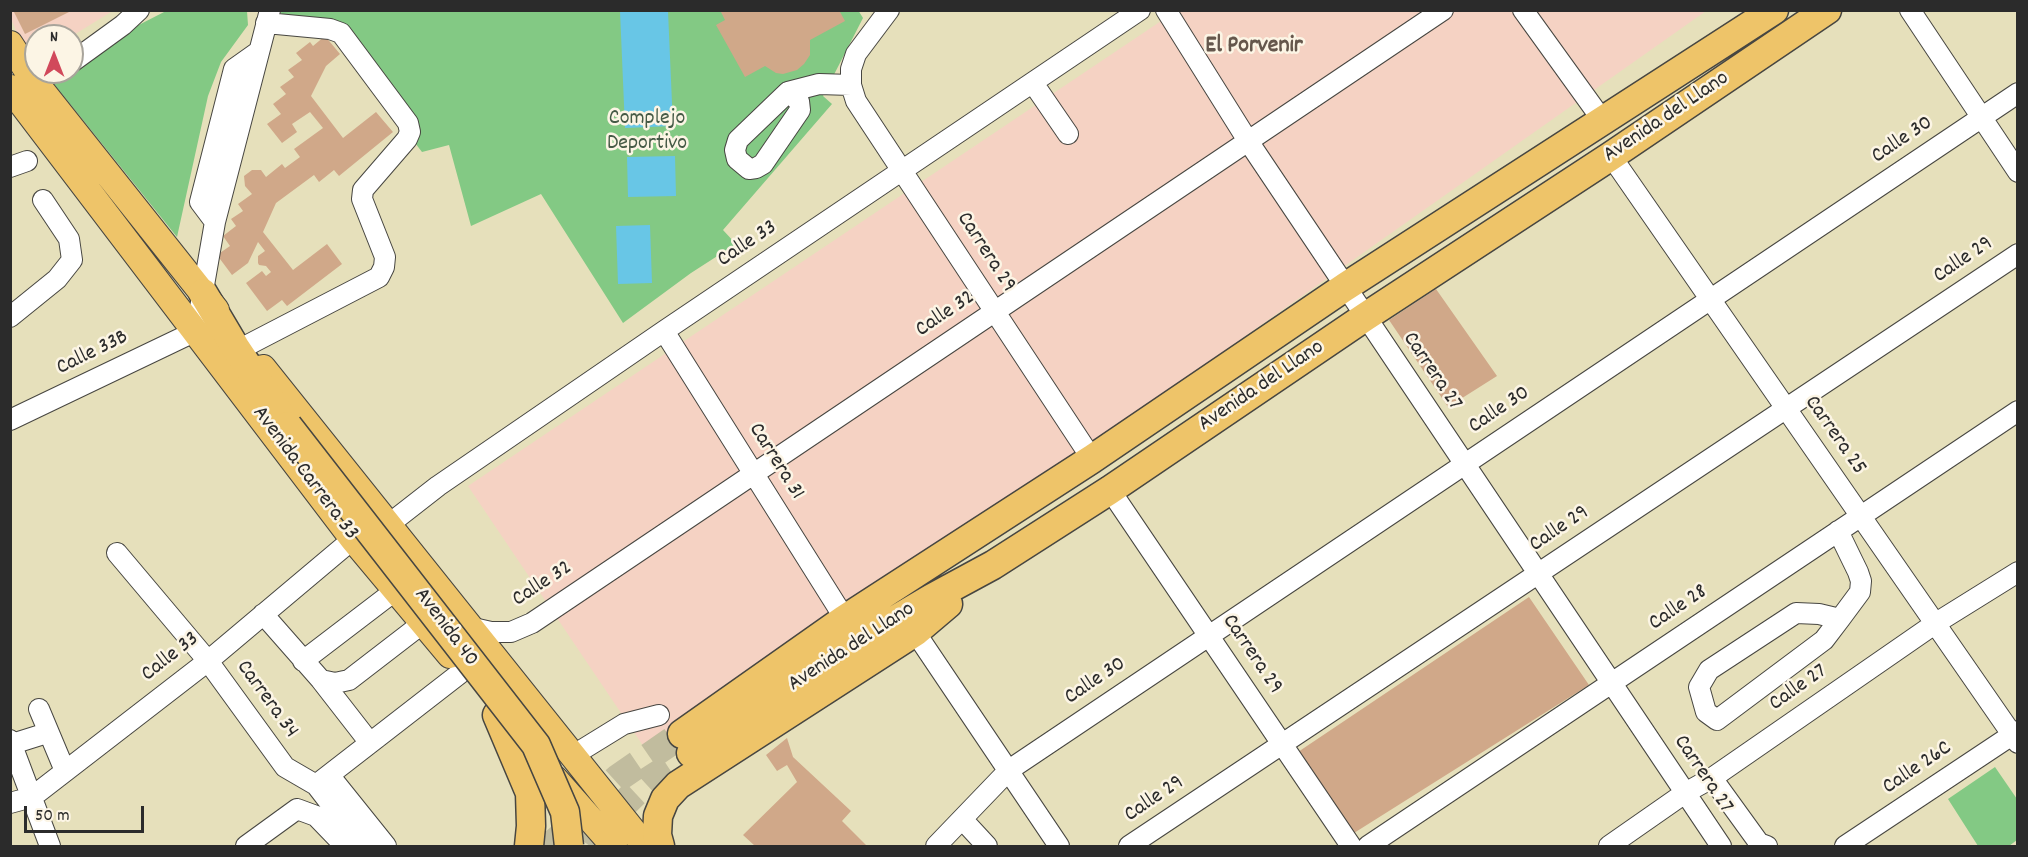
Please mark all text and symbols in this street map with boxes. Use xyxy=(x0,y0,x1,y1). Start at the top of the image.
north arrow xyxy=(24,24,84,84)
text: N xyxy=(50,26,58,49)
district label: El Porvenir xyxy=(1205,34,1303,62)
street label: Avenida del Llano xyxy=(1599,66,1735,170)
park label: Complejo Deportivo xyxy=(607,107,687,158)
street label: Calle 30 xyxy=(1867,111,1939,171)
street label: Carrera 29 xyxy=(949,208,1021,298)
street label: Calle 33 xyxy=(713,216,783,274)
street label: Calle 29 xyxy=(1929,232,1999,290)
street label: Calle 32 xyxy=(911,286,981,344)
street label: Calle 33B xyxy=(53,325,133,383)
street label: Carrera 27 xyxy=(1395,328,1467,416)
street label: Avenida del Llano xyxy=(1194,335,1330,439)
street label: Calle 30 xyxy=(1464,381,1536,441)
street label: Carrera 25 xyxy=(1797,391,1871,481)
street label: Avenida Carrera 33 xyxy=(245,402,363,546)
street label: Carrera 31 xyxy=(741,419,809,505)
street label: Calle 29 xyxy=(1525,501,1595,559)
street label: Calle 32 xyxy=(508,556,578,614)
street label: Calle 28 xyxy=(1645,580,1713,638)
street label: Avenida 40 xyxy=(407,583,483,673)
street label: Avenida del Llano xyxy=(784,597,920,699)
street label: Carrera 29 xyxy=(1215,610,1287,700)
street label: Calle 33 xyxy=(137,627,205,689)
street label: Calle 30 xyxy=(1060,652,1132,712)
street label: Carrera 34 xyxy=(229,656,303,744)
street label: Calle 27 xyxy=(1765,660,1833,718)
street label: Carrera 27 xyxy=(1666,731,1738,819)
street label: Calle 26C xyxy=(1878,736,1958,802)
street label: Calle 29 xyxy=(1120,771,1190,829)
scale bar xyxy=(27,794,147,832)
text: 50 m xyxy=(35,804,70,829)

